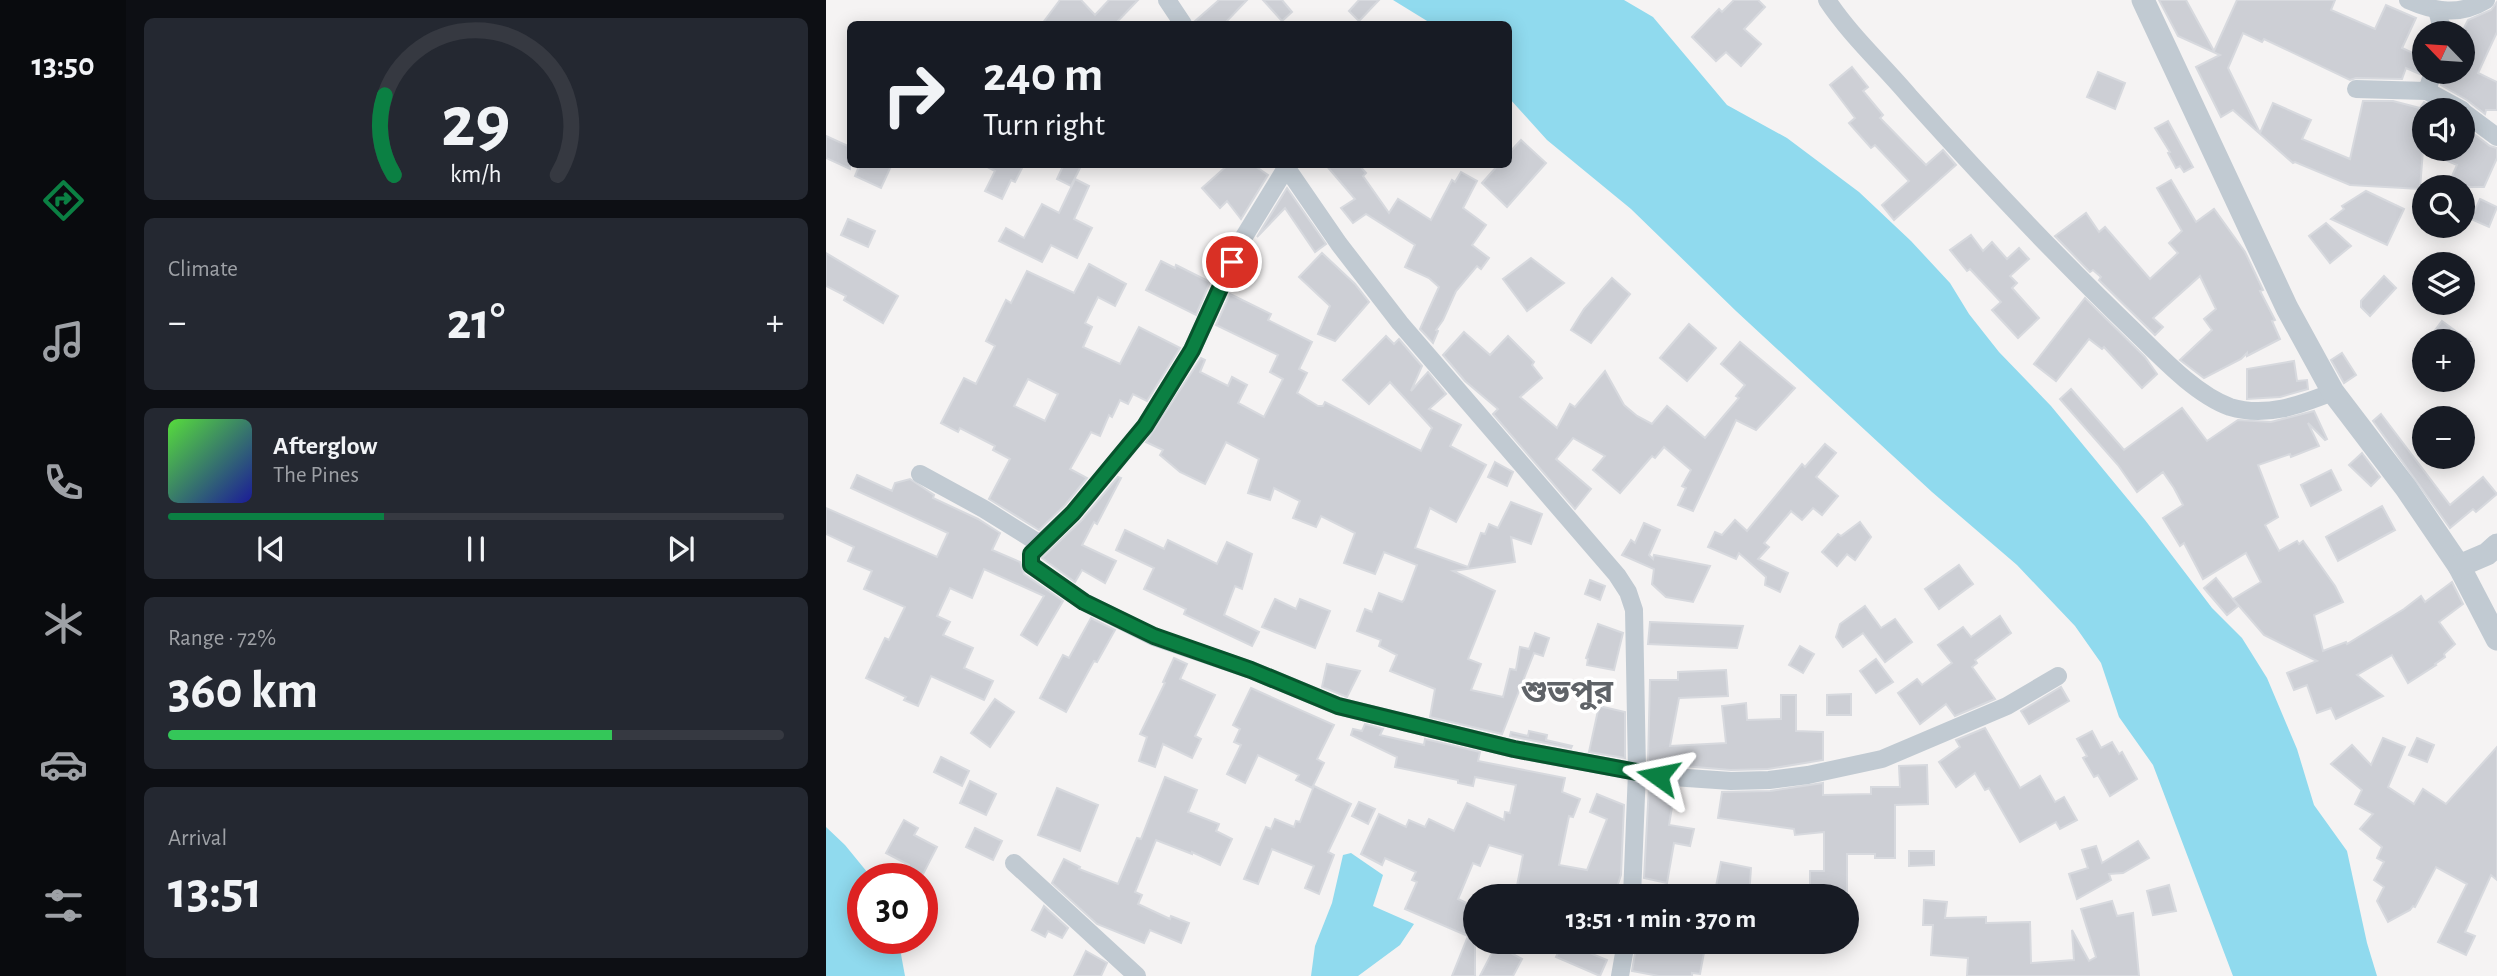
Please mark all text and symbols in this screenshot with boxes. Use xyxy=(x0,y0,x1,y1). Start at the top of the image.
north arrow xyxy=(2412,21,2474,84)
map controls xyxy=(2412,21,2475,469)
text: 13:50 xyxy=(31,49,95,81)
icon: right xyxy=(868,49,959,140)
text: 240 m xyxy=(983,51,1103,100)
text: 29 xyxy=(441,87,511,160)
button: sound xyxy=(2412,98,2475,161)
text: Turn right xyxy=(983,109,1105,141)
text: km/h xyxy=(450,162,502,187)
button: search xyxy=(2412,175,2475,238)
icon: directions xyxy=(39,176,88,225)
pin xyxy=(1202,232,1262,292)
icon: arrive xyxy=(1213,243,1251,281)
button: layers xyxy=(2412,252,2475,315)
text: Climate xyxy=(168,258,238,281)
text: 21° xyxy=(447,296,505,348)
text: − xyxy=(168,304,186,342)
text: + xyxy=(766,304,784,342)
icon: music xyxy=(39,317,88,366)
button: + xyxy=(2412,329,2475,392)
button: − xyxy=(2412,406,2475,469)
text: Afterglow xyxy=(273,433,377,459)
icon: phone xyxy=(39,458,88,507)
text: The Pines xyxy=(273,464,359,487)
icon: previous xyxy=(252,530,290,568)
icon: pause xyxy=(457,530,495,568)
icon: next xyxy=(662,530,700,568)
icon: climate xyxy=(39,599,88,648)
text: Range · 72% xyxy=(168,627,276,650)
text: 360 km xyxy=(168,665,318,717)
district label: শুভপুর xyxy=(1521,676,1614,710)
position arrow xyxy=(1621,739,1695,813)
icon: car xyxy=(39,740,88,789)
text: Arrival xyxy=(168,827,227,850)
speed limit sign: 30 xyxy=(847,863,938,954)
text: 13:51 xyxy=(168,865,262,917)
icon: filters xyxy=(39,881,88,930)
text: 13:51 · 1 min · 370 m xyxy=(1566,906,1756,932)

